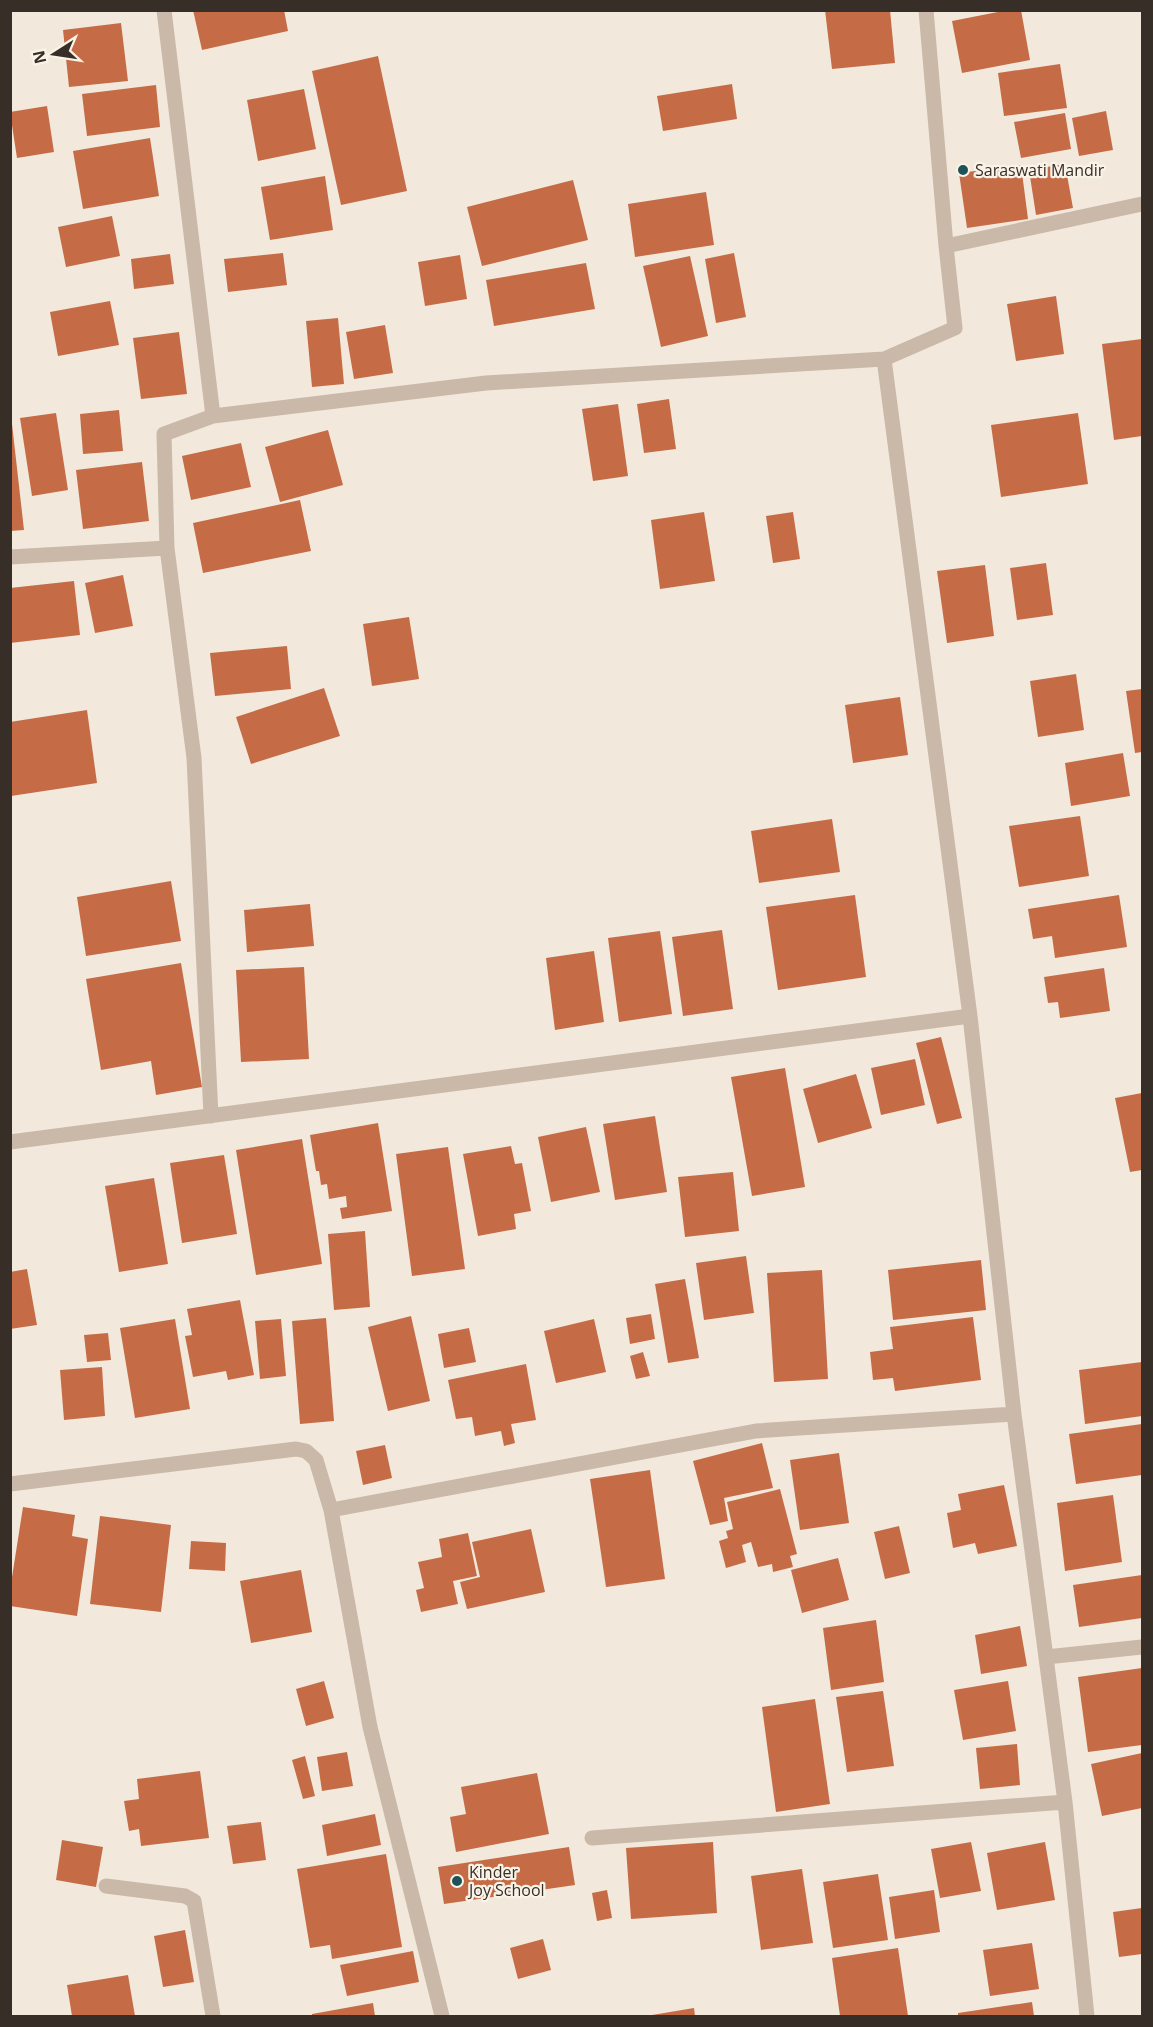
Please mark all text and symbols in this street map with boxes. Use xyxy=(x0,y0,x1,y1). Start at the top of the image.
north arrow xyxy=(24,24,84,84)
text: N xyxy=(27,48,51,66)
place label: Saraswati Mandir xyxy=(975,159,1105,181)
marker: Saraswati Mandir xyxy=(956,163,970,177)
place label: Kinder Joy School xyxy=(467,1861,545,1901)
marker: Kinder Joy School xyxy=(450,1874,464,1888)

